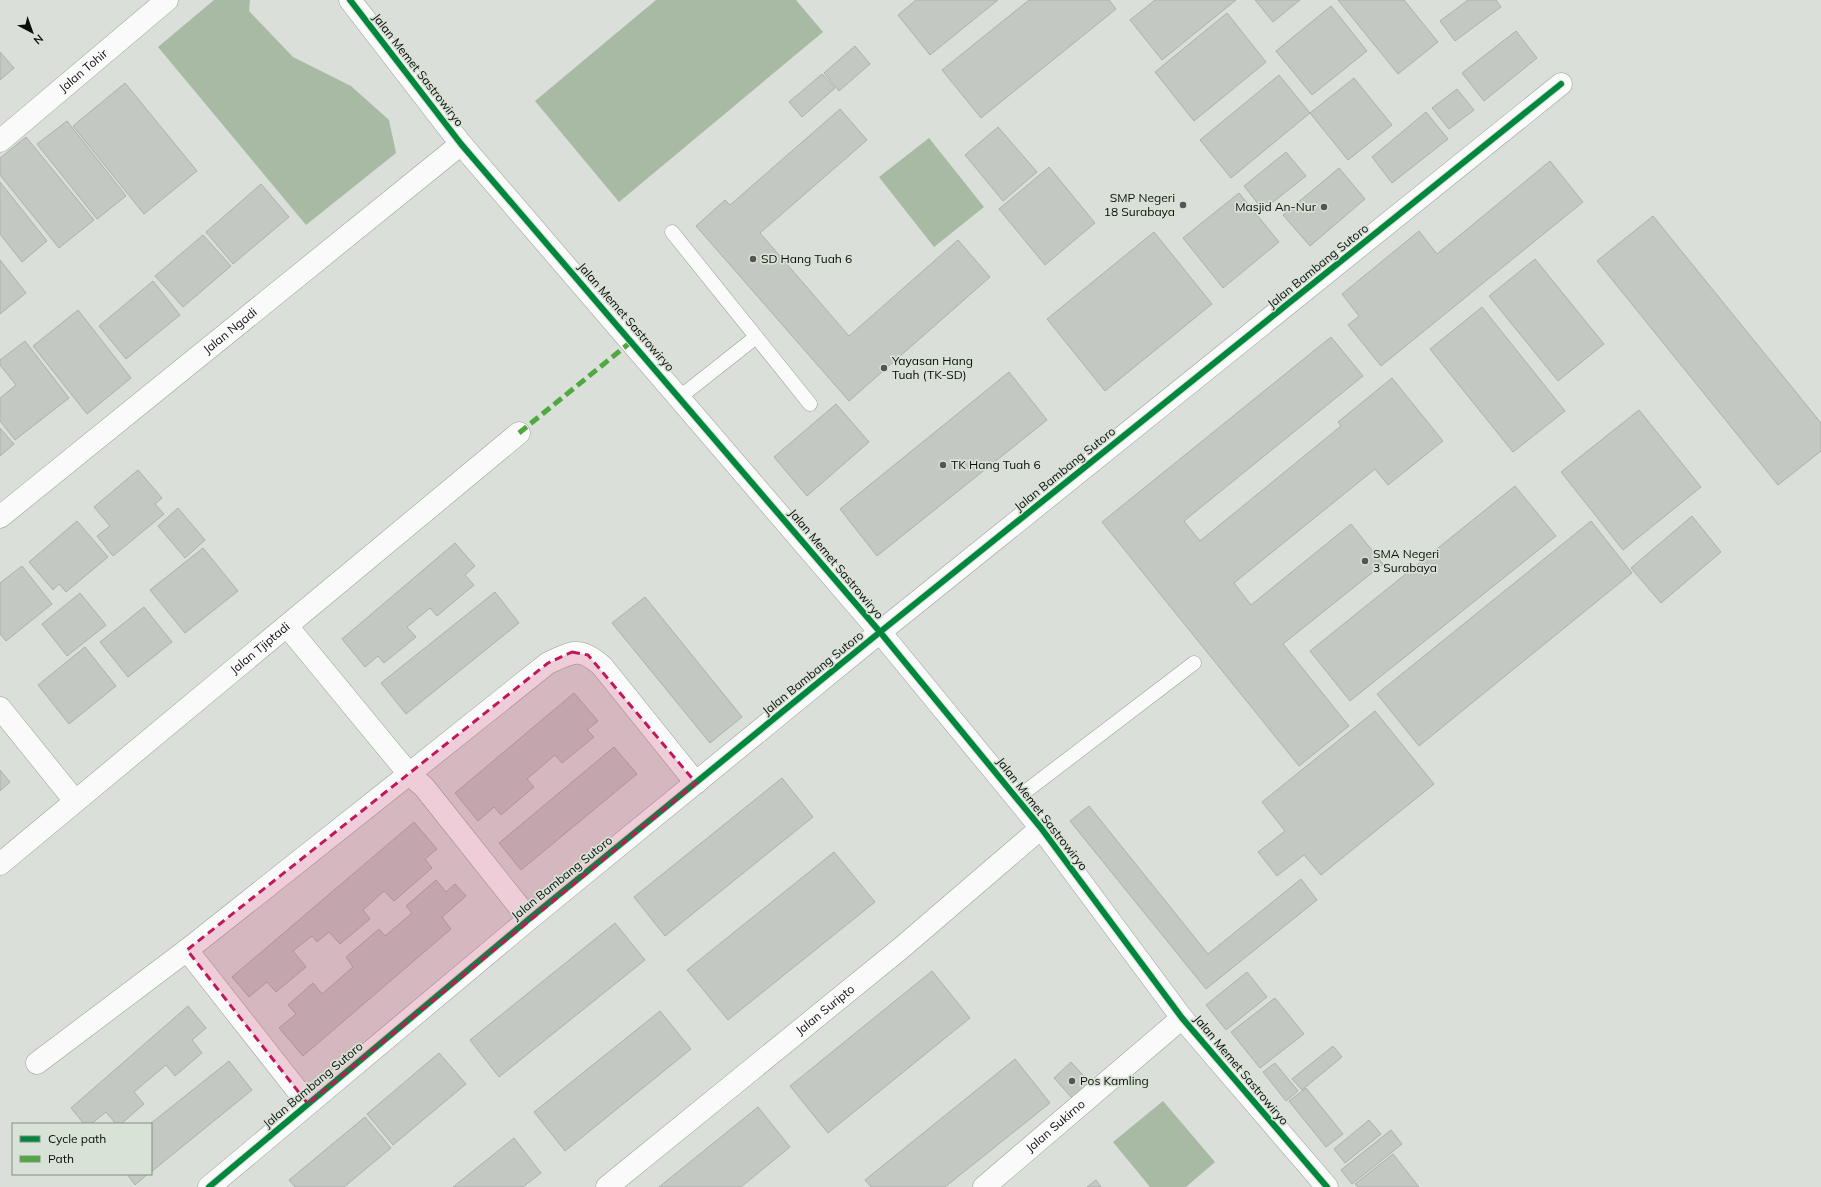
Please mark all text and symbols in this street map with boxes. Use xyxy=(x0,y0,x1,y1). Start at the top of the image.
street label: Jalan Memet Sastrowiryo xyxy=(370,10,467,129)
north arrow xyxy=(12,12,52,52)
text: N xyxy=(31,32,46,48)
street label: Jalan Tohir xyxy=(56,45,111,95)
place label: SMP Negeri 18 Surabaya xyxy=(1104,190,1175,219)
place label: Masjid An-Nur xyxy=(1235,199,1317,214)
marker: SMP Negeri 18 Surabaya xyxy=(1178,200,1188,210)
marker: Masjid An-Nur xyxy=(1319,202,1329,212)
street label: Jalan Bambang Sutoro xyxy=(1264,220,1371,311)
place label: SD Hang Tuah 6 xyxy=(761,251,852,266)
marker: SD Hang Tuah 6 xyxy=(748,254,758,264)
street label: Jalan Memet Sastrowiryo xyxy=(575,259,678,374)
street label: Jalan Ngadi xyxy=(200,304,260,357)
place label: Yayasan Hang Tuah (TK-SD) xyxy=(891,353,973,382)
marker: Yayasan Hang Tuah (TK-SD) xyxy=(879,363,889,373)
street label: Jalan Bambang Sutoro xyxy=(1011,423,1118,514)
place label: TK Hang Tuah 6 xyxy=(951,457,1041,472)
marker: TK Hang Tuah 6 xyxy=(938,460,948,470)
street label: Jalan Memet Sastrowiryo xyxy=(786,505,887,622)
place label: SMA Negeri 3 Surabaya xyxy=(1373,546,1439,575)
marker: SMA Negeri 3 Surabaya xyxy=(1360,556,1370,566)
street label: Jalan Tjiptadi xyxy=(227,619,293,677)
street label: Jalan Bambang Sutoro xyxy=(759,627,866,718)
street label: Jalan Memet Sastrowiryo xyxy=(994,754,1091,873)
street label: Jalan Bambang Sutoro xyxy=(508,832,615,923)
street label: Jalan Suripto xyxy=(792,981,857,1038)
street label: Jalan Memet Sastrowiryo xyxy=(1191,1011,1292,1128)
street label: Jalan Bambang Sutoro xyxy=(260,1038,366,1131)
place label: Pos Kamling xyxy=(1080,1073,1149,1088)
marker: Pos Kamling xyxy=(1067,1076,1077,1086)
street label: Jalan Sukirno xyxy=(1022,1096,1088,1155)
legend xyxy=(12,1123,152,1175)
text: Cycle path xyxy=(48,1131,106,1146)
text: Path xyxy=(48,1151,74,1166)

